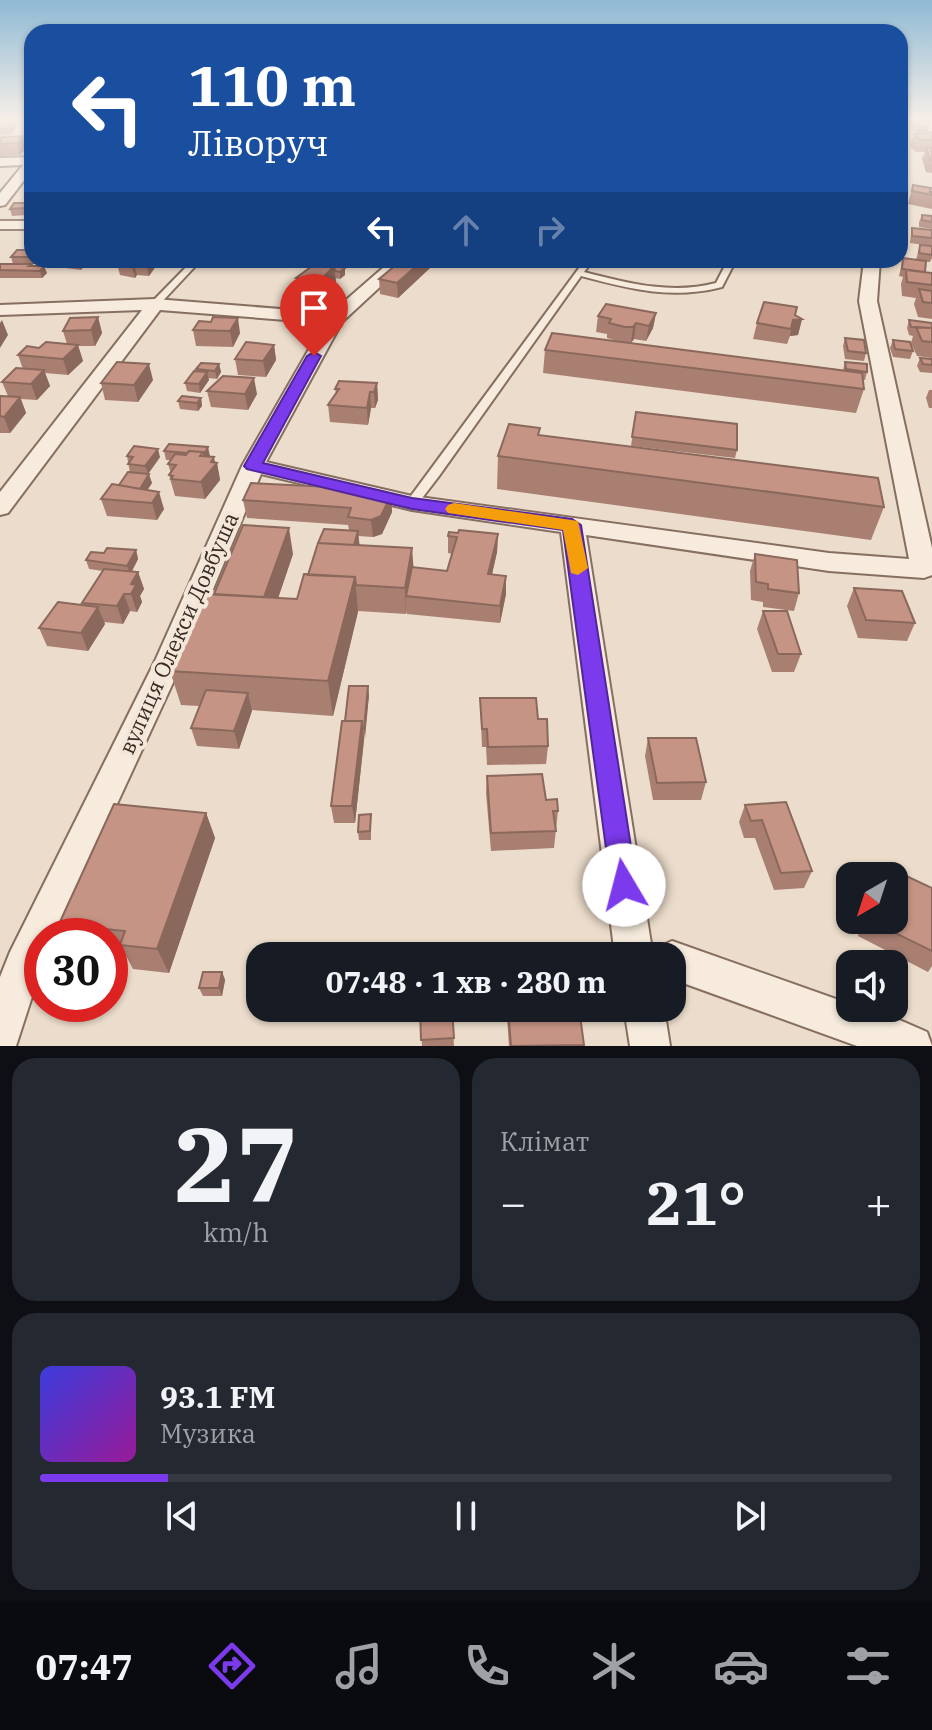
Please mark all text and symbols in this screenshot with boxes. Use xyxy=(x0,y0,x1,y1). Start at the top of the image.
text: 110 m xyxy=(188,49,356,121)
icon: left xyxy=(56,56,160,160)
text: Ліворуч xyxy=(188,119,328,166)
icon: left xyxy=(360,208,404,252)
icon: ahead xyxy=(444,208,488,252)
icon: right xyxy=(528,208,572,252)
pin xyxy=(280,274,348,356)
icon: arrive xyxy=(292,286,336,330)
street label: вулиця Олекси Довбуша xyxy=(111,507,245,759)
position arrow xyxy=(582,843,666,927)
north arrow xyxy=(836,862,908,934)
map controls xyxy=(836,862,908,1022)
speed limit sign: 30 xyxy=(24,918,128,1022)
button: sound xyxy=(836,950,908,1022)
text: 07:48 · 1 хв · 280 m xyxy=(326,962,606,1001)
text: 27 xyxy=(174,1095,298,1231)
text: Клімат xyxy=(500,1124,589,1158)
text: 21° xyxy=(646,1163,746,1242)
text: − xyxy=(500,1174,526,1231)
text: + xyxy=(866,1174,892,1231)
text: km/h xyxy=(203,1215,269,1249)
text: 93.1 FM xyxy=(160,1377,275,1416)
text: Музика xyxy=(160,1416,256,1450)
icon: previous xyxy=(160,1494,204,1538)
icon: pause xyxy=(444,1494,488,1538)
icon: next xyxy=(728,1494,772,1538)
icon: directions xyxy=(204,1638,260,1694)
icon: music xyxy=(331,1638,387,1694)
icon: phone xyxy=(459,1638,515,1694)
icon: climate xyxy=(586,1638,642,1694)
icon: car xyxy=(713,1638,769,1694)
icon: filters xyxy=(840,1638,896,1694)
text: 07:47 xyxy=(36,1643,133,1690)

